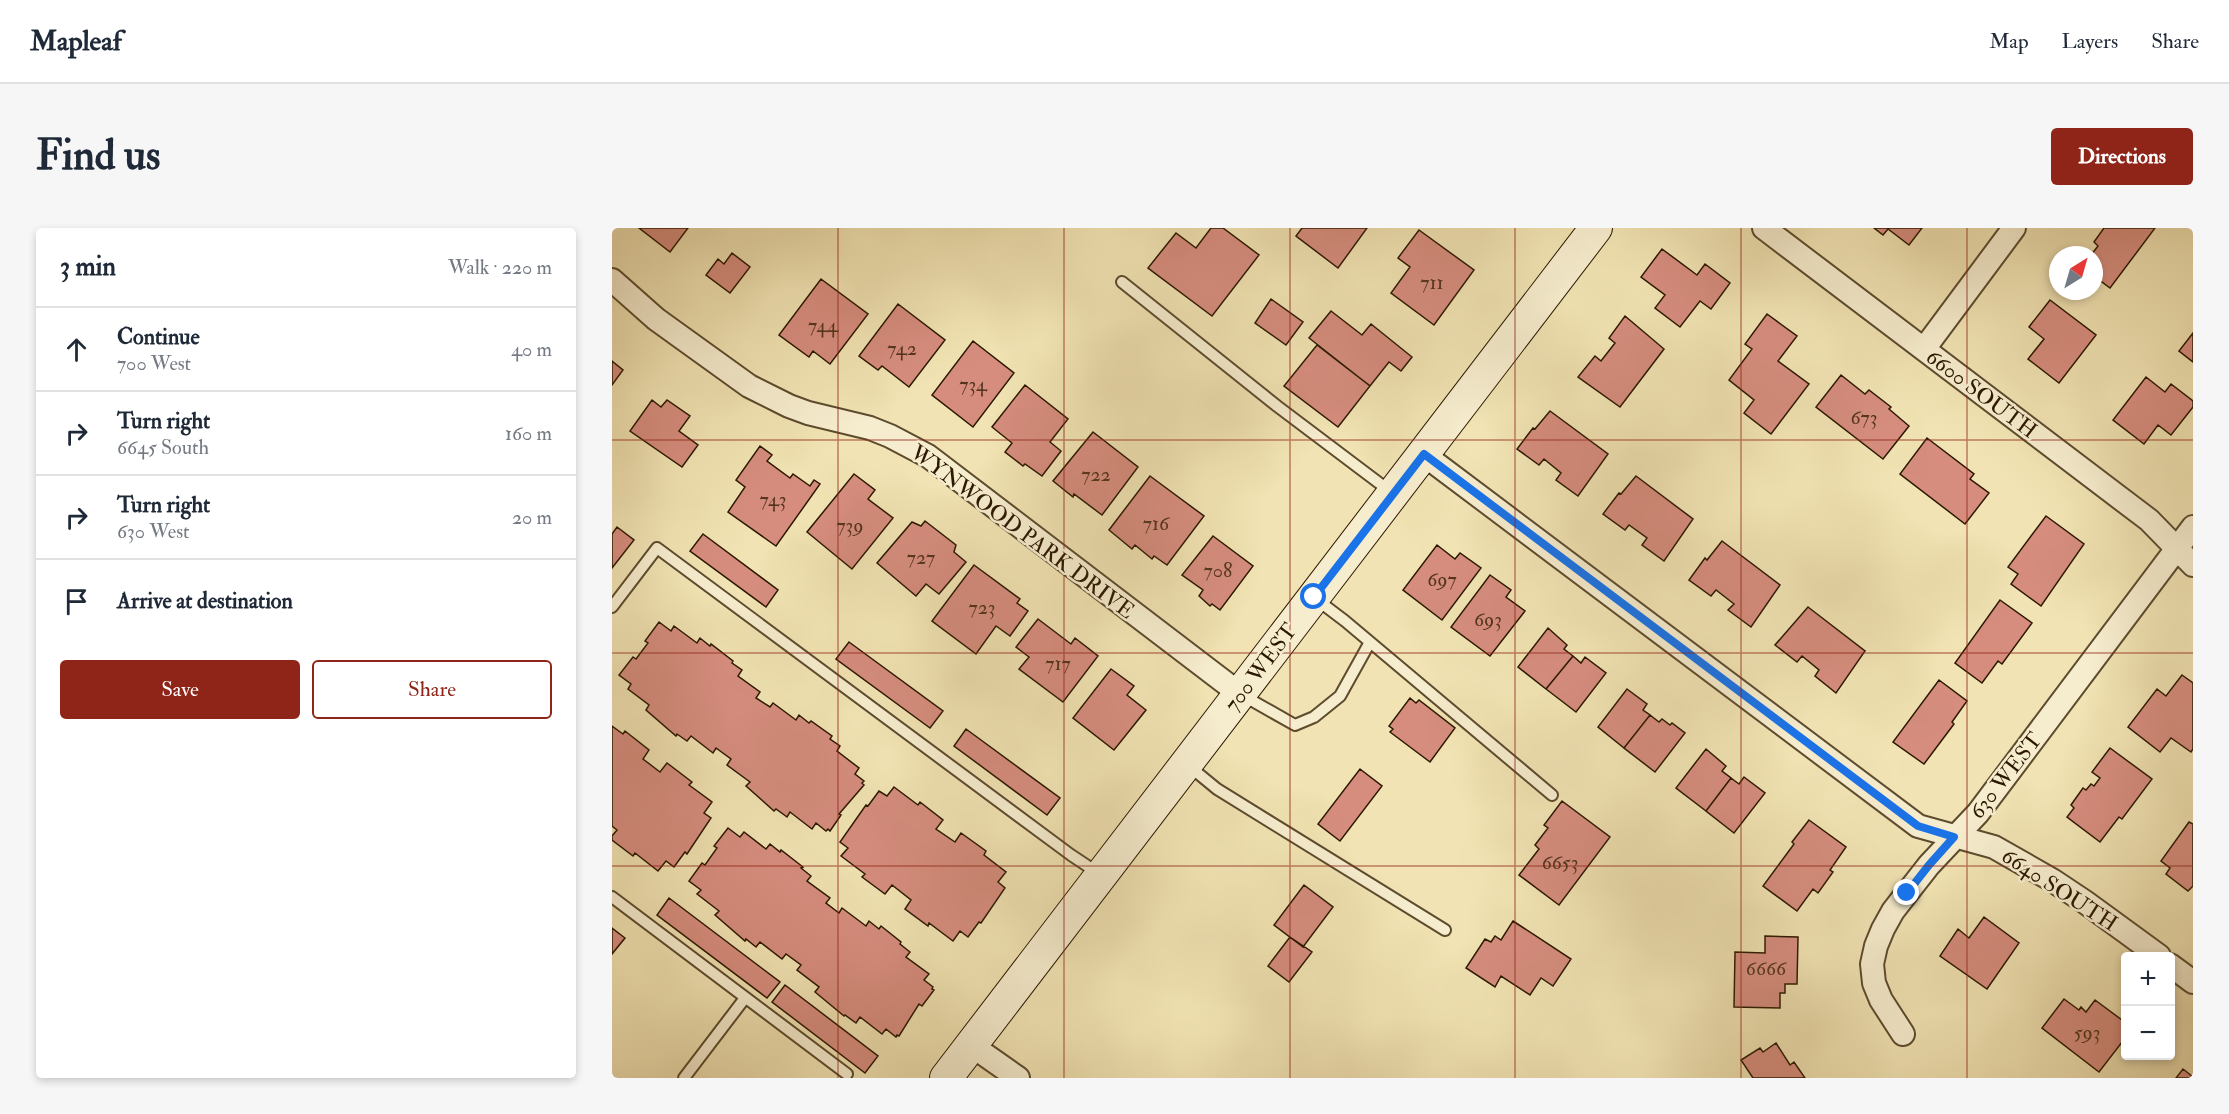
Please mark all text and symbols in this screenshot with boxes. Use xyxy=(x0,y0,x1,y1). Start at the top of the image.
text: Mapleaf xyxy=(30,24,122,59)
text: Map xyxy=(1989,28,2029,55)
text: Layers xyxy=(2062,28,2118,55)
text: Share xyxy=(2151,28,2199,55)
button: Directions xyxy=(2051,128,2193,185)
text: Find us xyxy=(36,130,160,182)
north arrow xyxy=(2049,246,2103,300)
text: 3 min xyxy=(60,251,116,283)
text: Walk · 220 m xyxy=(448,255,552,280)
house number: 711 xyxy=(1420,270,1444,295)
house number: 744 xyxy=(808,313,839,338)
text: Continue xyxy=(117,323,200,351)
icon: ahead xyxy=(60,333,93,366)
house number: 742 xyxy=(887,336,917,361)
text: 40 m xyxy=(511,337,552,362)
street label: 6600 SOUTH xyxy=(1920,343,2043,445)
text: 700 West xyxy=(117,351,191,376)
house number: 734 xyxy=(959,372,988,397)
house number: 673 xyxy=(1851,405,1877,430)
text: Turn right xyxy=(117,407,210,435)
icon: right xyxy=(60,417,93,450)
text: 160 m xyxy=(505,421,552,446)
text: 6645 South xyxy=(117,435,209,460)
street label: WYNWOOD PARK DRIVE xyxy=(904,438,1140,625)
house number: 722 xyxy=(1081,462,1111,487)
house number: 743 xyxy=(759,487,787,512)
text: Turn right xyxy=(117,491,210,519)
icon: right xyxy=(60,501,93,534)
text: 20 m xyxy=(512,505,552,530)
house number: 716 xyxy=(1143,511,1170,536)
house number: 739 xyxy=(836,513,864,538)
text: 630 West xyxy=(117,519,189,544)
house number: 727 xyxy=(907,545,935,570)
house number: 708 xyxy=(1204,558,1232,583)
house number: 697 xyxy=(1427,567,1457,592)
route start xyxy=(1300,583,1326,609)
icon: arrive xyxy=(60,585,93,618)
text: Arrive at destination xyxy=(117,587,293,615)
house number: 723 xyxy=(969,595,996,620)
house number: 693 xyxy=(1474,607,1502,632)
street label: 700 WEST xyxy=(1218,617,1304,718)
house number: 717 xyxy=(1045,651,1071,676)
button: Save xyxy=(60,660,300,719)
button: Share xyxy=(312,660,552,719)
street label: 630 WEST xyxy=(1963,726,2049,825)
street label: 6640 SOUTH xyxy=(1996,842,2123,938)
house number: 6653 xyxy=(1542,850,1578,875)
route end xyxy=(1893,879,1919,905)
map controls xyxy=(2121,952,2175,1060)
button: + xyxy=(2121,952,2175,1006)
house number: 6666 xyxy=(1746,956,1787,981)
button: − xyxy=(2121,1006,2175,1060)
house number: 593 xyxy=(2074,1020,2100,1045)

